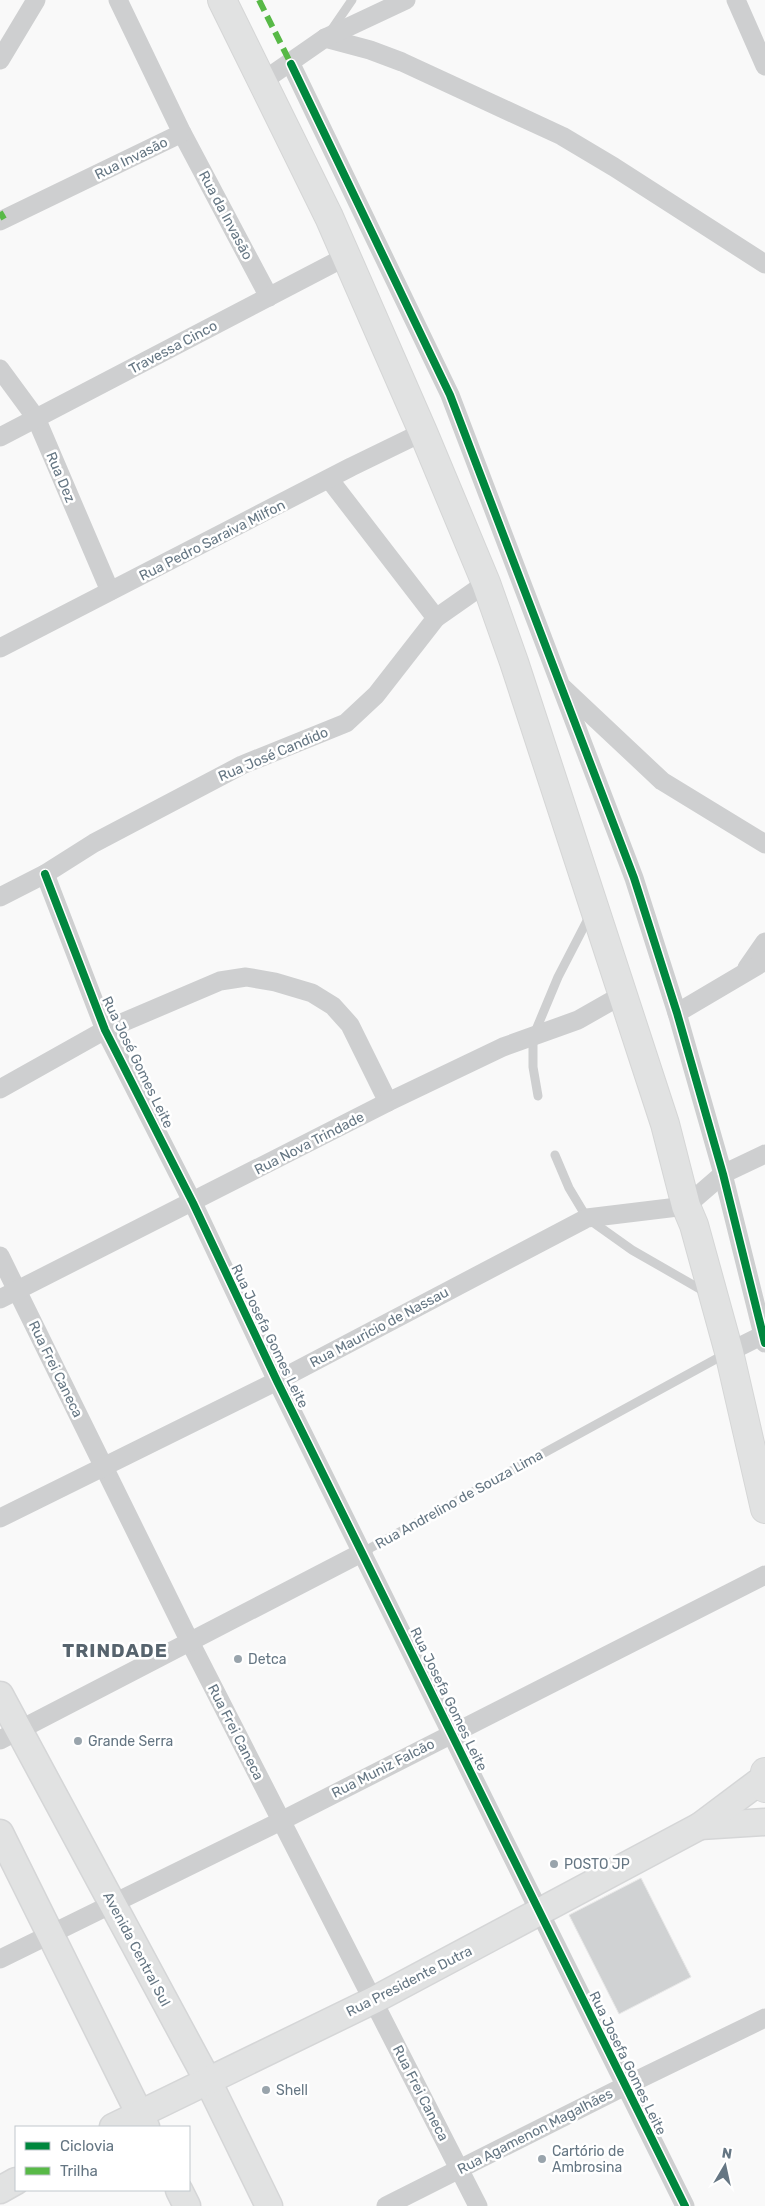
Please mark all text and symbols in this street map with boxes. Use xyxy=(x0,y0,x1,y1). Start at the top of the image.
street label: Rua Invasão xyxy=(92,134,170,183)
street label: Rua da Invasão xyxy=(195,168,256,263)
street label: Travessa Cinco xyxy=(126,317,220,378)
street label: Rua Dez xyxy=(42,449,79,505)
street label: Rua Pedro Saraiva Milfon xyxy=(136,496,288,585)
street label: Rua José Candido xyxy=(216,724,331,785)
street label: Rua José Gomes Leite xyxy=(98,993,177,1131)
street label: Rua Nova Trindade xyxy=(251,1108,367,1178)
street label: Rua Josefa Gomes Leite xyxy=(227,1262,312,1411)
street label: Rua Mauricio de Nassau xyxy=(307,1284,452,1371)
street label: Rua Frei Caneca xyxy=(25,1318,86,1420)
street label: Rua Andrelino de Souza Lima xyxy=(373,1446,546,1553)
street label: Rua Josefa Gomes Leite xyxy=(406,1625,491,1774)
district label: TRINDADE xyxy=(62,1639,168,1662)
place label: Detca xyxy=(248,1651,286,1668)
marker: Detca xyxy=(232,1653,244,1665)
street label: Rua Frei Caneca xyxy=(204,1681,267,1783)
place label: Grande Serra xyxy=(88,1733,173,1750)
marker: Grande Serra xyxy=(72,1735,84,1747)
street label: Rua Muniz Falcão xyxy=(329,1735,437,1802)
place label: POSTO JP xyxy=(564,1856,630,1873)
marker: POSTO JP xyxy=(548,1858,560,1870)
street label: Avenida Central Sul xyxy=(99,1889,174,2009)
street label: Rua Presidente Dutra xyxy=(343,1942,475,2021)
street label: Rua Josefa Gomes Leite xyxy=(585,1989,670,2138)
street label: Rua Frei Caneca xyxy=(389,2042,452,2144)
place label: Shell xyxy=(276,2082,308,2099)
marker: Shell xyxy=(260,2084,272,2096)
street label: Rua Agamenon Magalhães xyxy=(455,2085,616,2178)
legend xyxy=(15,2126,190,2191)
text: Ciclovia xyxy=(60,2137,114,2155)
north arrow xyxy=(700,2141,750,2191)
place label: Cartório de Ambrosina xyxy=(552,2143,624,2176)
text: N xyxy=(721,2144,733,2163)
marker: Cartório de Ambrosina xyxy=(536,2153,548,2165)
text: Trilha xyxy=(60,2162,98,2180)

